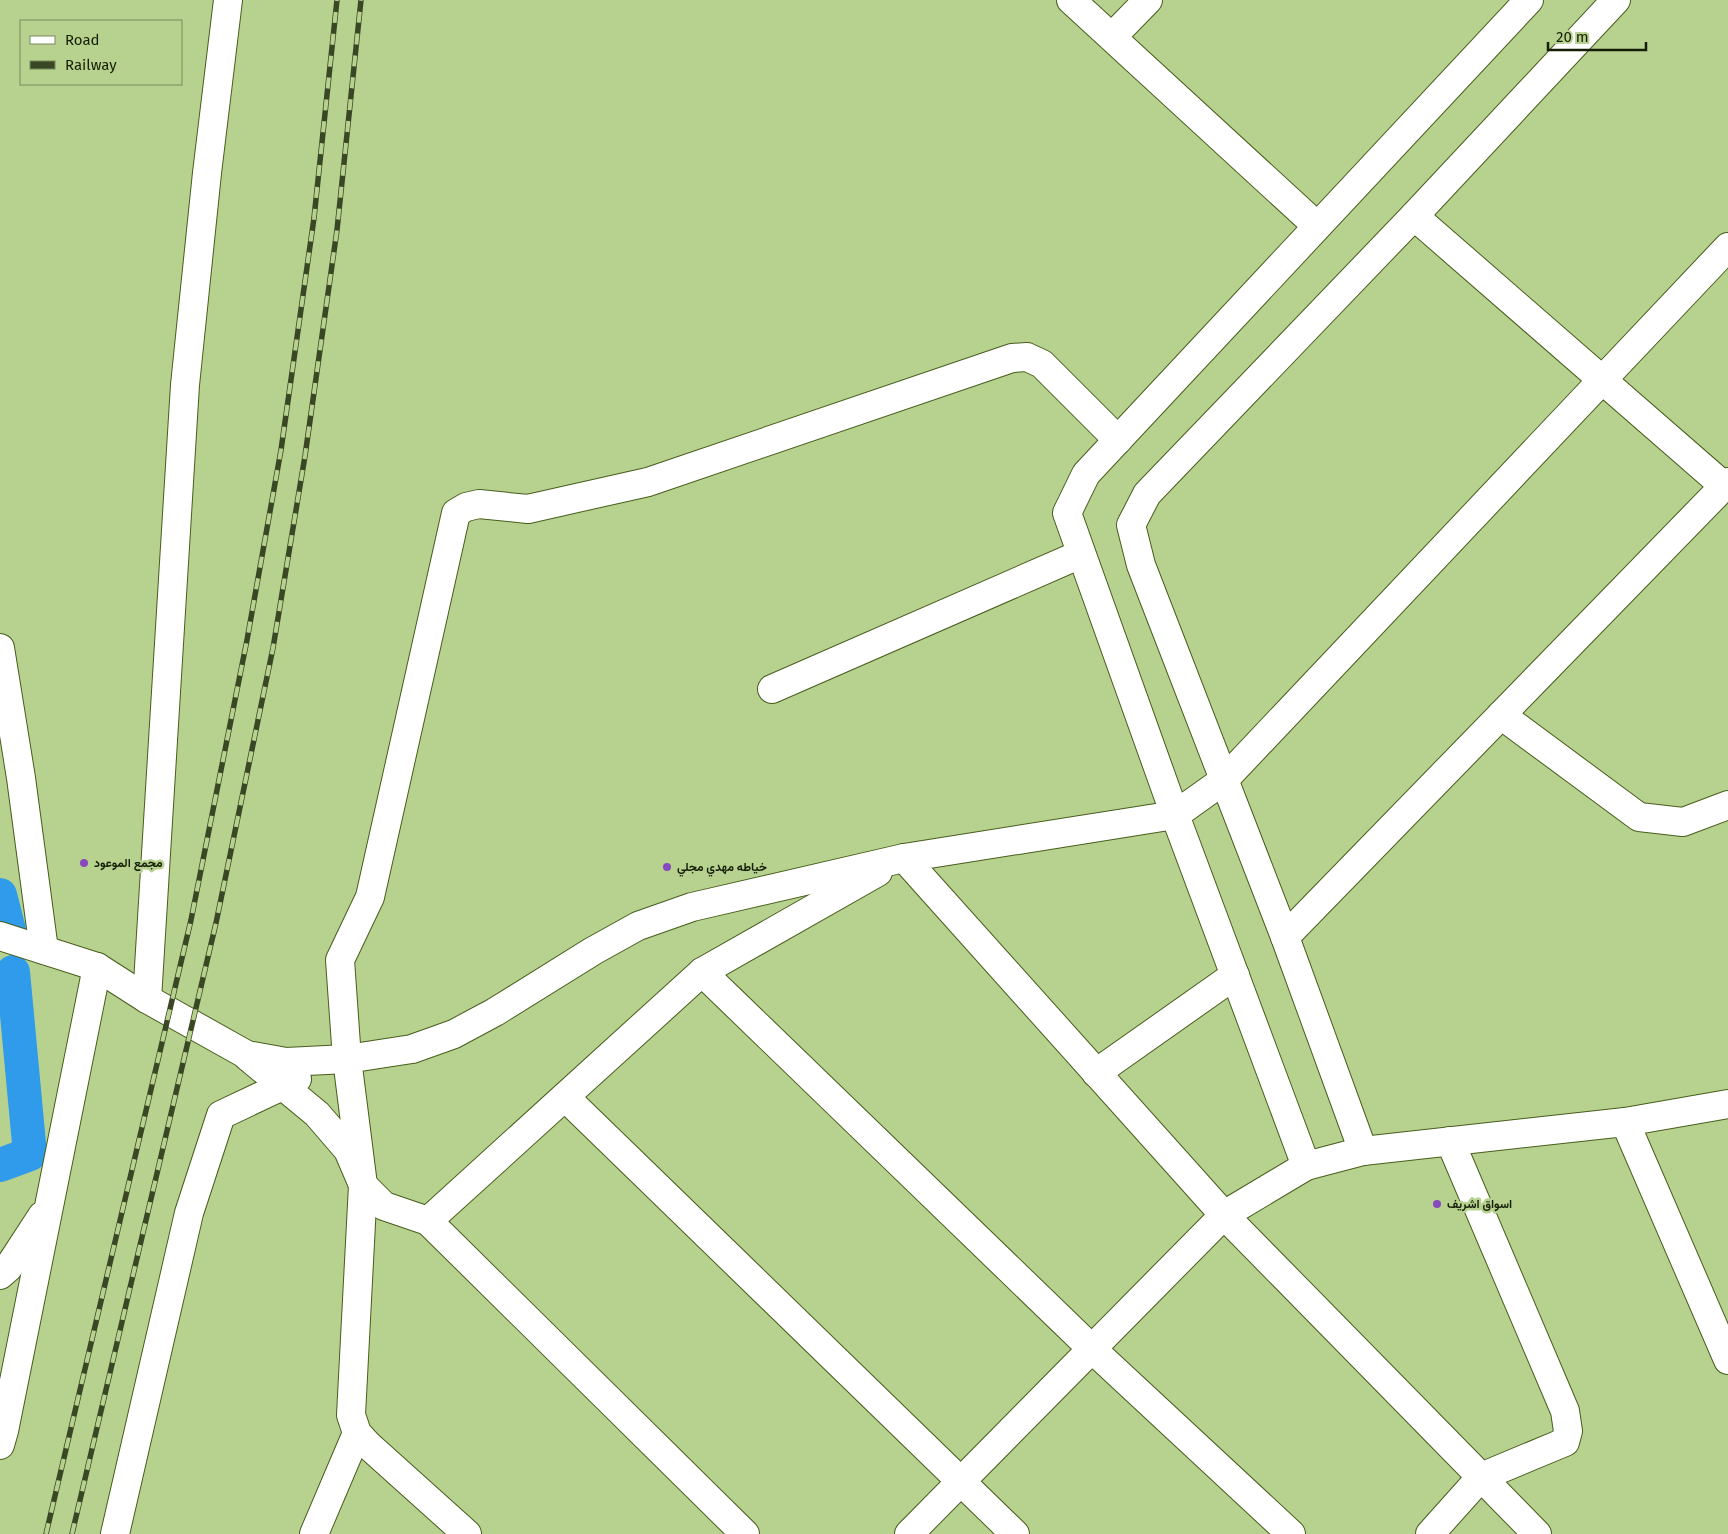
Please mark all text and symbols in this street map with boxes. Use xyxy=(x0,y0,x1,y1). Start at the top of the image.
legend xyxy=(20,20,182,85)
scale bar xyxy=(1548,20,1646,52)
text: 20 m xyxy=(1556,28,1589,46)
text: Road xyxy=(65,31,100,49)
text: Railway xyxy=(65,56,117,74)
place label: مجمع الموعود xyxy=(94,856,163,871)
marker: مجمع الموعود xyxy=(78,857,90,869)
place label: خياطه مهدي مجلي xyxy=(677,860,767,877)
marker: خياطه مهدي مجلي xyxy=(661,861,673,873)
place label: اسواق اشريف xyxy=(1447,1197,1512,1212)
marker: اسواق اشريف xyxy=(1431,1198,1443,1210)

